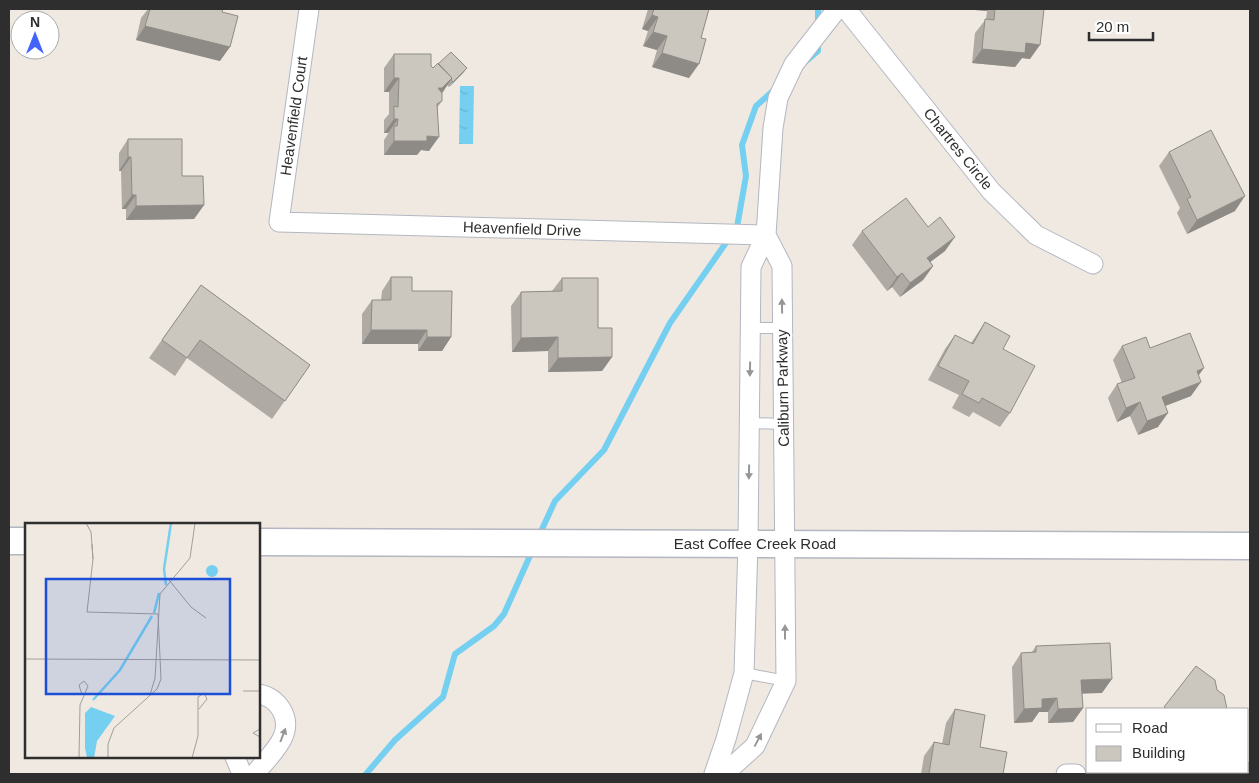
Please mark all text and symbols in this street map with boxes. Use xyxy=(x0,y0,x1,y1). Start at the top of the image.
north arrow xyxy=(10,10,60,60)
scale bar xyxy=(1089,10,1153,42)
text: N xyxy=(30,14,40,30)
text: 20 m xyxy=(1096,18,1129,35)
street label: Heavenfield Court xyxy=(277,54,310,177)
street label: Chartres Circle xyxy=(920,104,996,193)
street label: Heavenfield Drive xyxy=(463,218,581,239)
one-way arrow xyxy=(778,297,786,313)
street label: Caliburn Parkway xyxy=(773,329,792,447)
one-way arrow xyxy=(746,361,754,377)
one-way arrow xyxy=(745,464,753,480)
inset map xyxy=(25,523,260,758)
street label: East Coffee Creek Road xyxy=(674,535,836,552)
one-way arrow xyxy=(781,624,789,640)
legend xyxy=(1086,708,1249,773)
text: Road xyxy=(1132,719,1168,736)
one-way arrow xyxy=(279,727,287,742)
one-way arrow xyxy=(753,733,762,746)
text: Building xyxy=(1132,744,1185,761)

